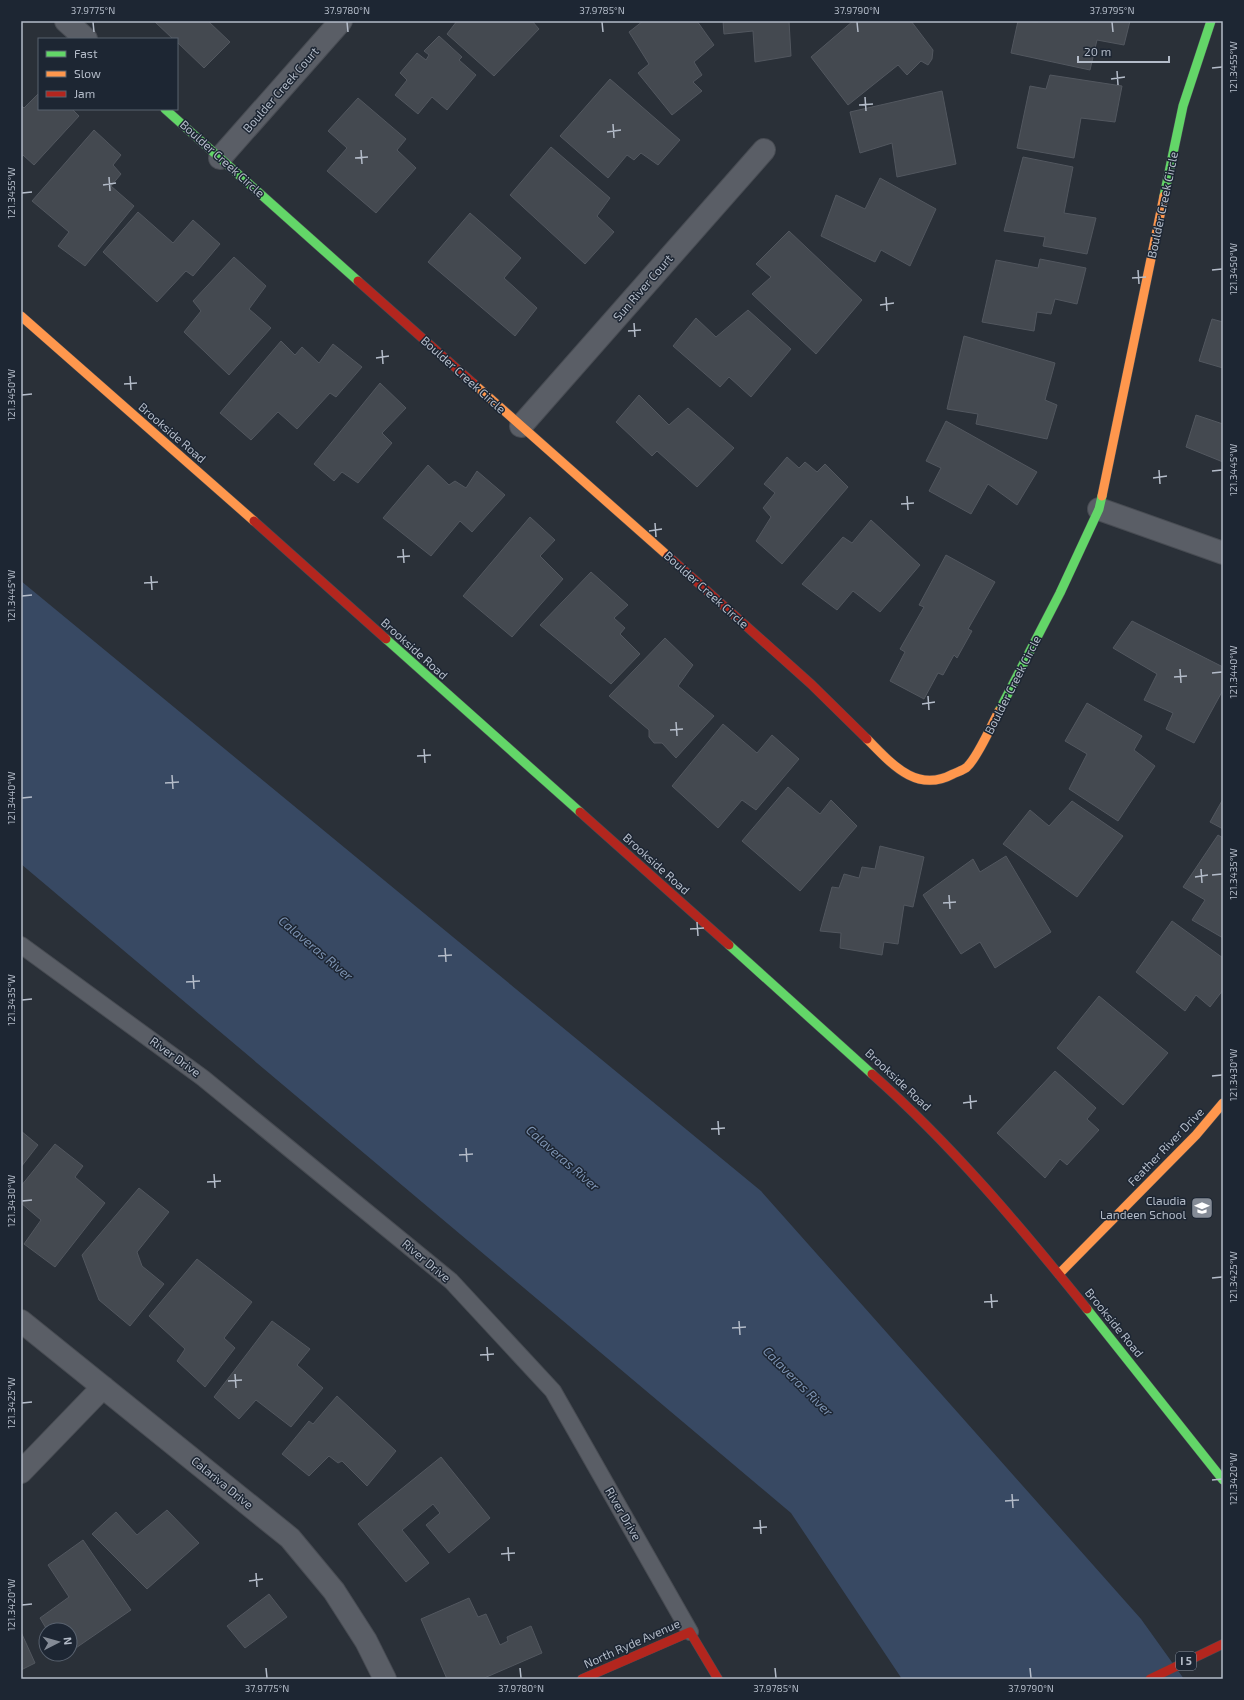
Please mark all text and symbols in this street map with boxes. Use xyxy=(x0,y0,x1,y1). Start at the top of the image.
text: 37.9775°N xyxy=(71,4,115,16)
text: 37.9780°N xyxy=(324,4,370,16)
text: 37.9785°N xyxy=(579,4,625,16)
text: 37.9790°N xyxy=(834,4,880,16)
text: 37.9795°N xyxy=(1089,4,1135,16)
legend xyxy=(38,38,178,110)
scale bar xyxy=(1078,38,1169,64)
text: 121.3455°W xyxy=(1227,41,1239,93)
street label: Boulder Creek Court xyxy=(239,44,321,135)
text: 20 m xyxy=(1084,44,1111,58)
text: Fast xyxy=(74,46,98,60)
text: Slow xyxy=(74,66,101,80)
text: Jam xyxy=(74,86,95,100)
street label: Boulder Creek Circle xyxy=(178,117,268,200)
street label: Boulder Creek Circle xyxy=(1144,150,1180,259)
text: 121.3455°W xyxy=(5,167,17,219)
text: 121.3450°W xyxy=(1227,242,1239,295)
street label: Sun River Court xyxy=(610,251,675,323)
street label: Boulder Creek Circle xyxy=(419,333,509,416)
text: 121.3450°W xyxy=(5,368,17,421)
street label: Brookside Road xyxy=(136,399,209,465)
text: 121.3445°W xyxy=(1227,443,1239,496)
street label: Boulder Creek Circle xyxy=(662,548,752,631)
text: 121.3445°W xyxy=(5,569,17,622)
street label: Brookside Road xyxy=(379,615,451,682)
street label: Boulder Creek Circle xyxy=(981,633,1043,736)
text: 121.3440°W xyxy=(1227,645,1239,698)
text: 121.3440°W xyxy=(5,771,17,824)
street label: Brookside Road xyxy=(621,830,693,897)
text: 121.3435°W xyxy=(1227,848,1239,900)
water label: Calaveras River xyxy=(276,912,357,984)
text: 121.3435°W xyxy=(5,974,17,1026)
street label: River Drive xyxy=(148,1033,204,1079)
street label: Brookside Road xyxy=(863,1045,934,1113)
text: 121.3430°W xyxy=(1227,1048,1239,1101)
street label: Feather River Drive xyxy=(1124,1104,1206,1188)
water label: Calaveras River xyxy=(523,1122,604,1195)
text: 121.3430°W xyxy=(5,1174,17,1227)
place label: Claudia Landeen School xyxy=(1100,1193,1186,1221)
school or university icon: Claudia Landeen School xyxy=(1189,1195,1215,1221)
street label: River Drive xyxy=(400,1236,454,1285)
text: 121.3425°W xyxy=(1227,1251,1239,1303)
street label: Brookside Road xyxy=(1083,1285,1147,1360)
water label: Calaveras River xyxy=(760,1343,837,1420)
text: 121.3425°W xyxy=(5,1377,17,1429)
text: 121.3420°W xyxy=(1227,1452,1239,1505)
street label: Calariva Drive xyxy=(189,1453,256,1511)
street label: River Drive xyxy=(603,1485,645,1542)
text: 121.3420°W xyxy=(5,1578,17,1631)
street label: North Ryde Avenue xyxy=(581,1616,682,1671)
north arrow xyxy=(38,1622,78,1662)
text: N xyxy=(62,1636,75,1646)
road number: I 5 xyxy=(1176,1652,1196,1670)
text: 37.9775°N xyxy=(245,1682,289,1694)
text: 37.9780°N xyxy=(498,1682,544,1694)
text: 37.9785°N xyxy=(753,1682,799,1694)
text: 37.9790°N xyxy=(1008,1682,1054,1694)

